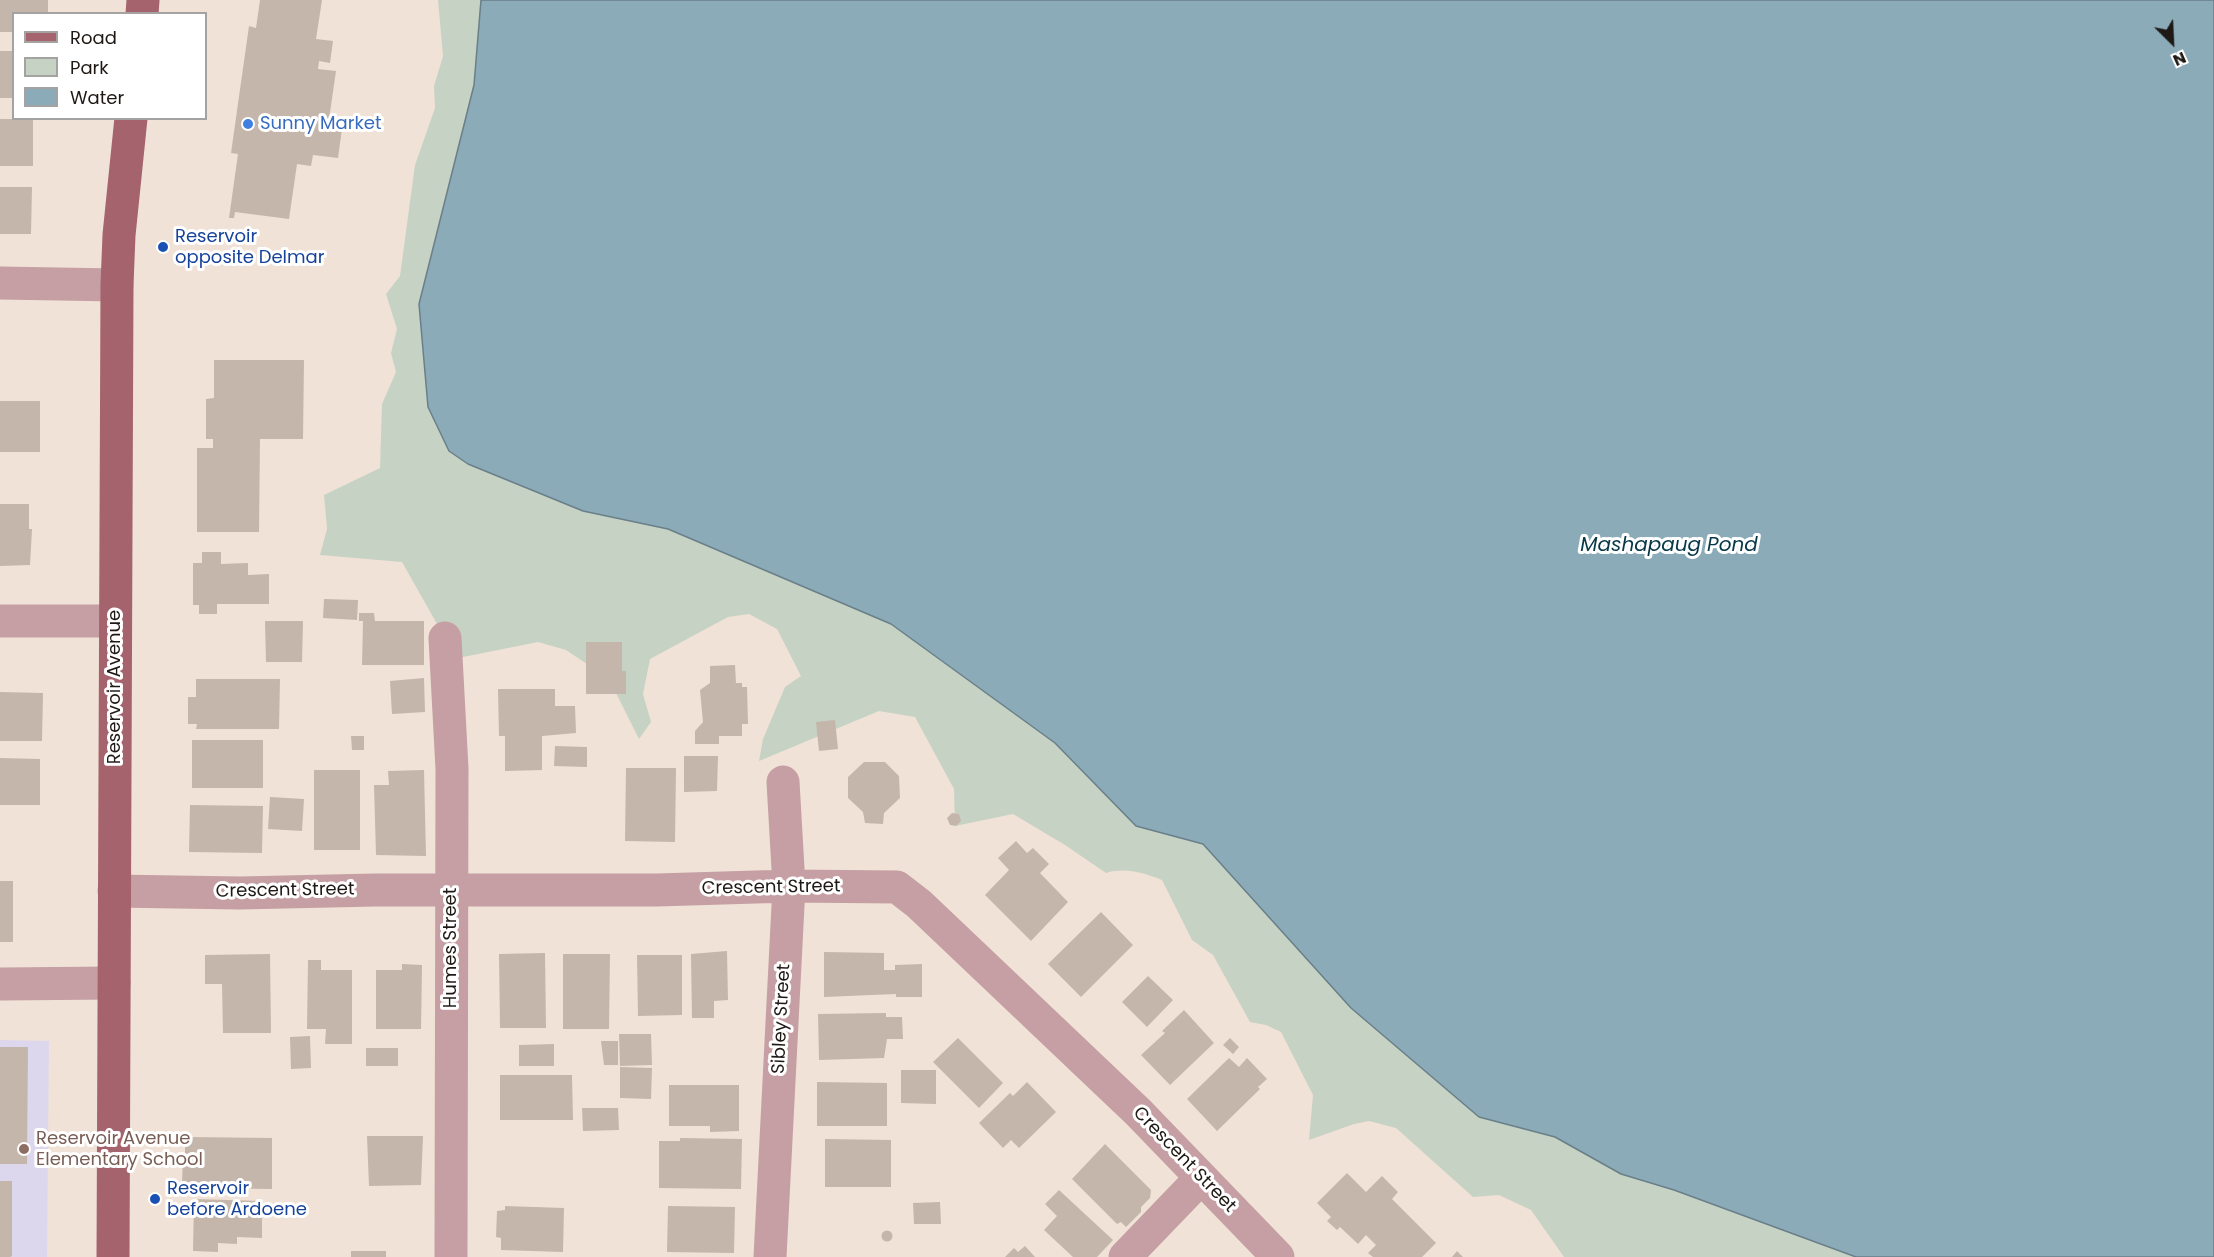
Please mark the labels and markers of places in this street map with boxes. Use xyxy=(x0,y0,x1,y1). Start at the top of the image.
place label: Sunny Market xyxy=(260,113,381,135)
marker: Sunny Market xyxy=(241,117,255,131)
place label: Reservoir opposite Delmar xyxy=(175,226,324,268)
marker: Reservoir opposite Delmar xyxy=(156,240,170,254)
place label: Reservoir Avenue Elementary School xyxy=(36,1128,203,1170)
marker: Reservoir Avenue Elementary School xyxy=(17,1142,31,1156)
place label: Reservoir before Ardoene xyxy=(167,1178,307,1220)
marker: Reservoir before Ardoene xyxy=(148,1192,162,1206)

